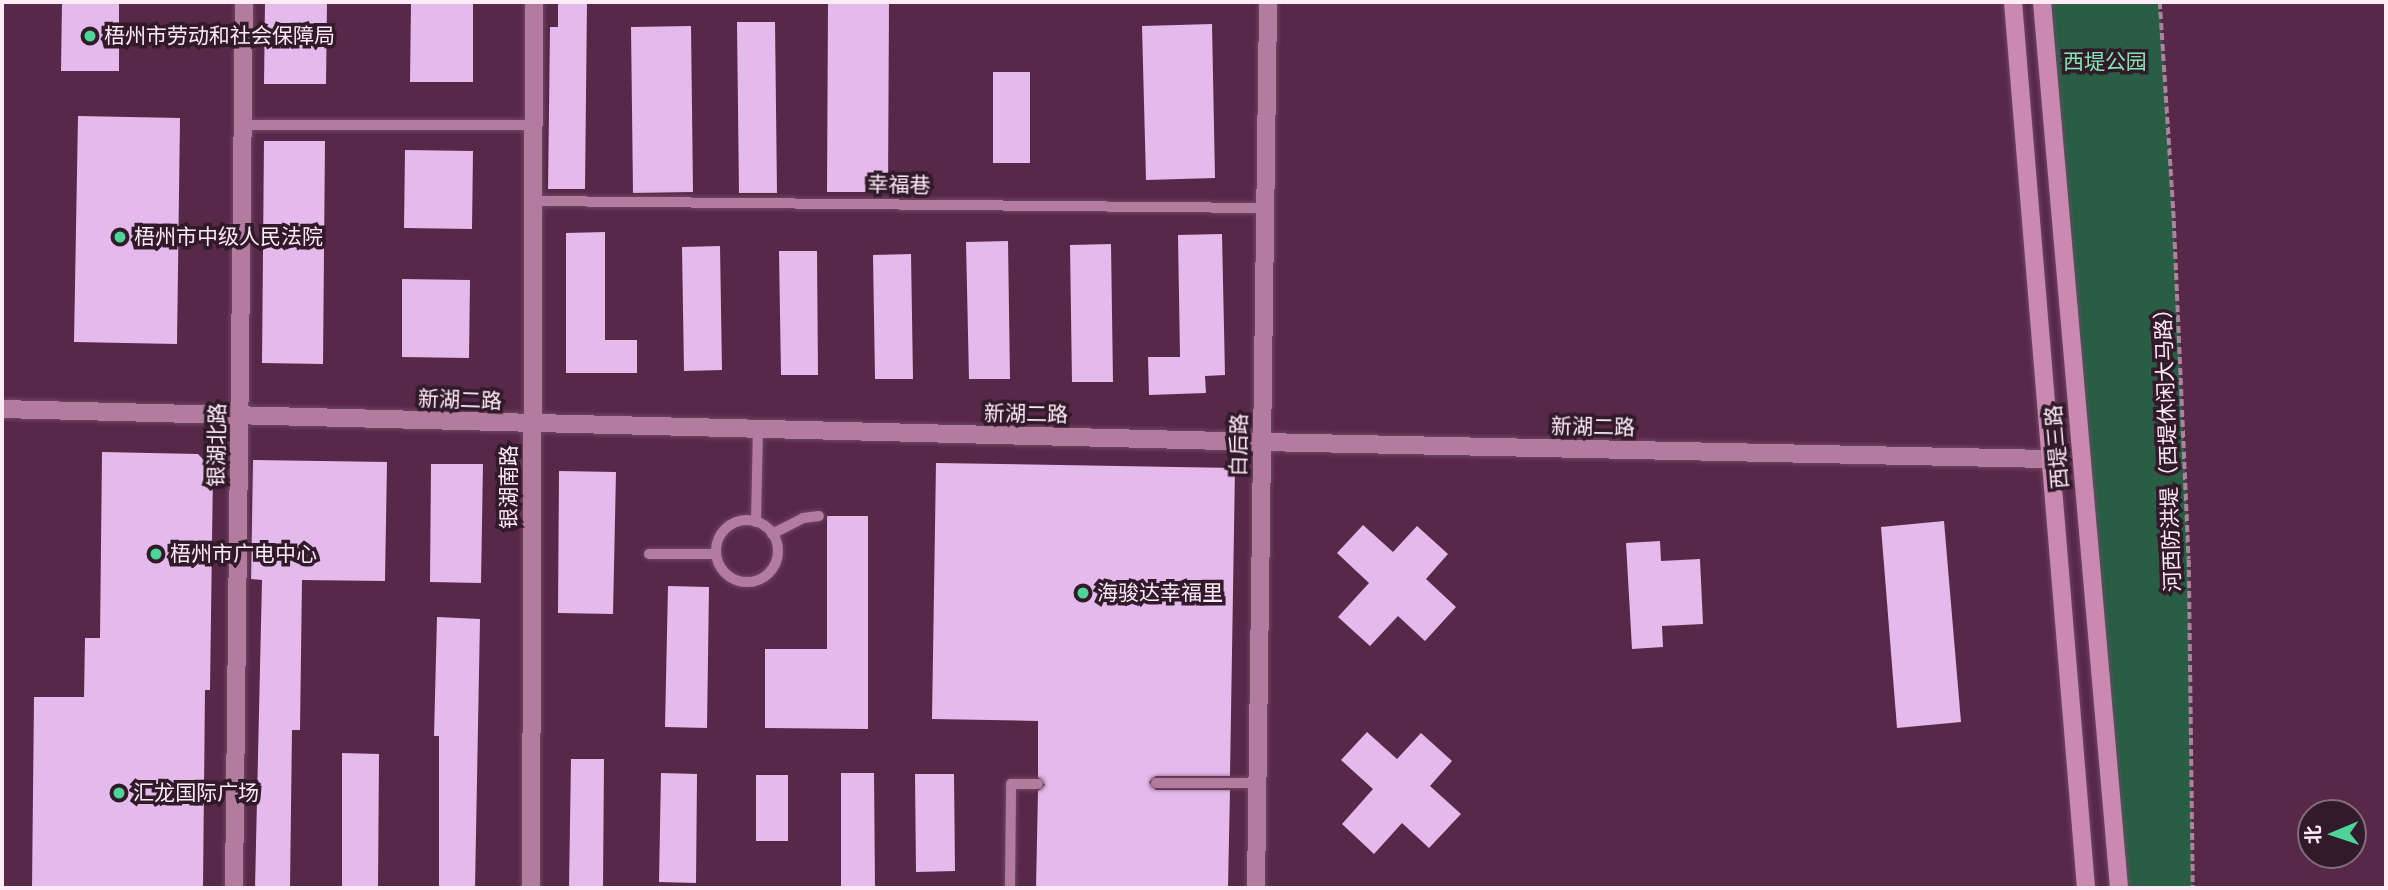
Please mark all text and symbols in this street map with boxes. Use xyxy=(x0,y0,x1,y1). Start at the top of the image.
place label: 梧州市劳动和社会保障局 xyxy=(104,23,335,49)
marker: 梧州市劳动和社会保障局 xyxy=(82,28,98,44)
park label: 西堤公园 xyxy=(2063,49,2147,75)
street label: 幸福巷 xyxy=(867,172,931,198)
place label: 梧州市中级人民法院 xyxy=(134,224,323,250)
marker: 梧州市中级人民法院 xyxy=(112,229,128,245)
street label: 河西防洪堤（西堤休闲大马路） xyxy=(2150,298,2186,592)
street label: 新湖二路 xyxy=(418,386,502,414)
street label: 新湖二路 xyxy=(984,401,1068,427)
street label: 银湖北路 xyxy=(204,403,230,487)
street label: 西堤三路 xyxy=(2041,404,2073,490)
street label: 白后路 xyxy=(1226,413,1252,477)
street label: 新湖二路 xyxy=(1551,414,1635,440)
street label: 银湖南路 xyxy=(496,445,522,529)
place label: 梧州市广电中心 xyxy=(170,541,317,567)
marker: 梧州市广电中心 xyxy=(148,546,164,562)
place label: 海骏达幸福里 xyxy=(1097,580,1223,606)
marker: 海骏达幸福里 xyxy=(1075,585,1091,601)
place label: 汇龙国际广场 xyxy=(133,780,259,806)
marker: 汇龙国际广场 xyxy=(111,785,127,801)
north arrow xyxy=(2297,799,2367,869)
text: 北 xyxy=(2302,825,2324,845)

